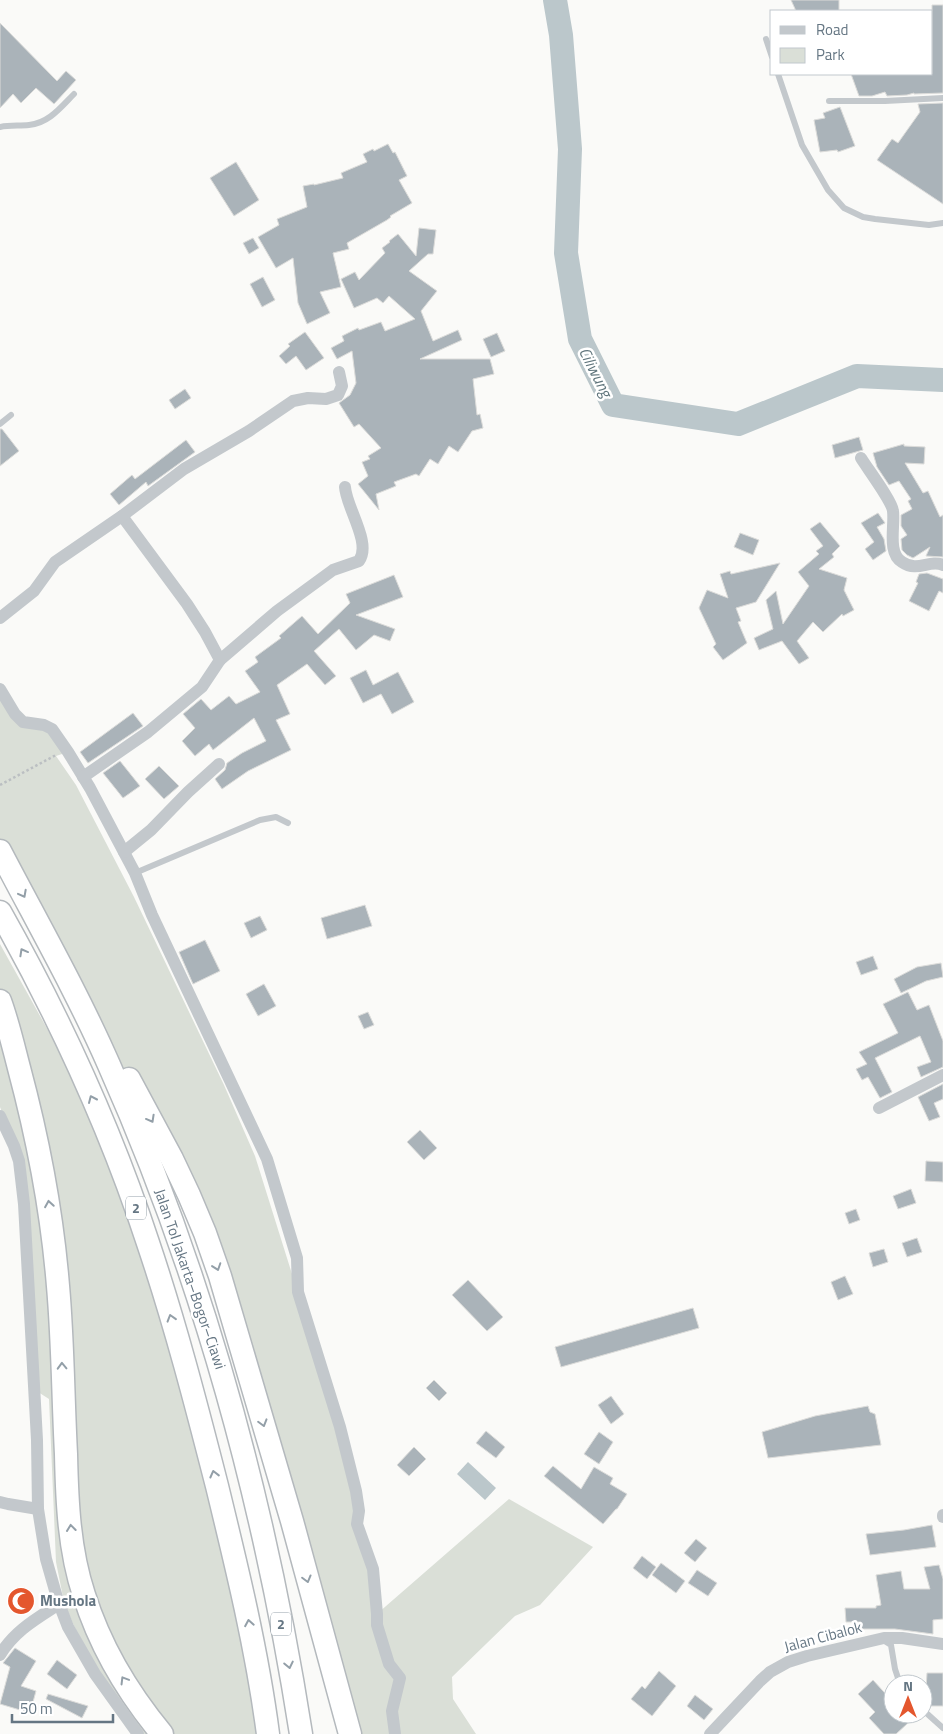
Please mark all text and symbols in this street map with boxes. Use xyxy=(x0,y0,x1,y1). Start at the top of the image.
legend xyxy=(770,10,933,75)
text: Road xyxy=(816,18,848,41)
text: Park xyxy=(816,43,845,66)
water label: Ciliwung xyxy=(573,343,620,403)
one-way arrow xyxy=(17,889,27,898)
one-way arrow xyxy=(19,949,29,958)
one-way arrow xyxy=(88,1095,99,1104)
one-way arrow xyxy=(145,1113,155,1122)
street label: Jalan Tol Jakarta–Bogor–Ciawi xyxy=(149,1185,232,1372)
road number: 2 xyxy=(126,1196,146,1220)
one-way arrow xyxy=(44,1200,54,1209)
one-way arrow xyxy=(211,1262,221,1271)
one-way arrow xyxy=(167,1314,177,1322)
one-way arrow xyxy=(57,1362,68,1370)
one-way arrow xyxy=(257,1418,267,1427)
one-way arrow xyxy=(209,1470,220,1479)
one-way arrow xyxy=(66,1524,77,1532)
one-way arrow xyxy=(302,1575,312,1583)
mosque icon: Mushola xyxy=(6,1586,36,1616)
place label: Mushola xyxy=(40,1589,97,1612)
road number: 2 xyxy=(271,1612,291,1636)
street label: Jalan Cibalok xyxy=(781,1615,864,1658)
one-way arrow xyxy=(244,1619,255,1628)
one-way arrow xyxy=(284,1660,294,1669)
north arrow xyxy=(883,1674,933,1724)
text: N xyxy=(903,1675,913,1696)
one-way arrow xyxy=(120,1677,130,1686)
scale bar xyxy=(12,1692,114,1724)
text: 50 m xyxy=(20,1697,53,1720)

